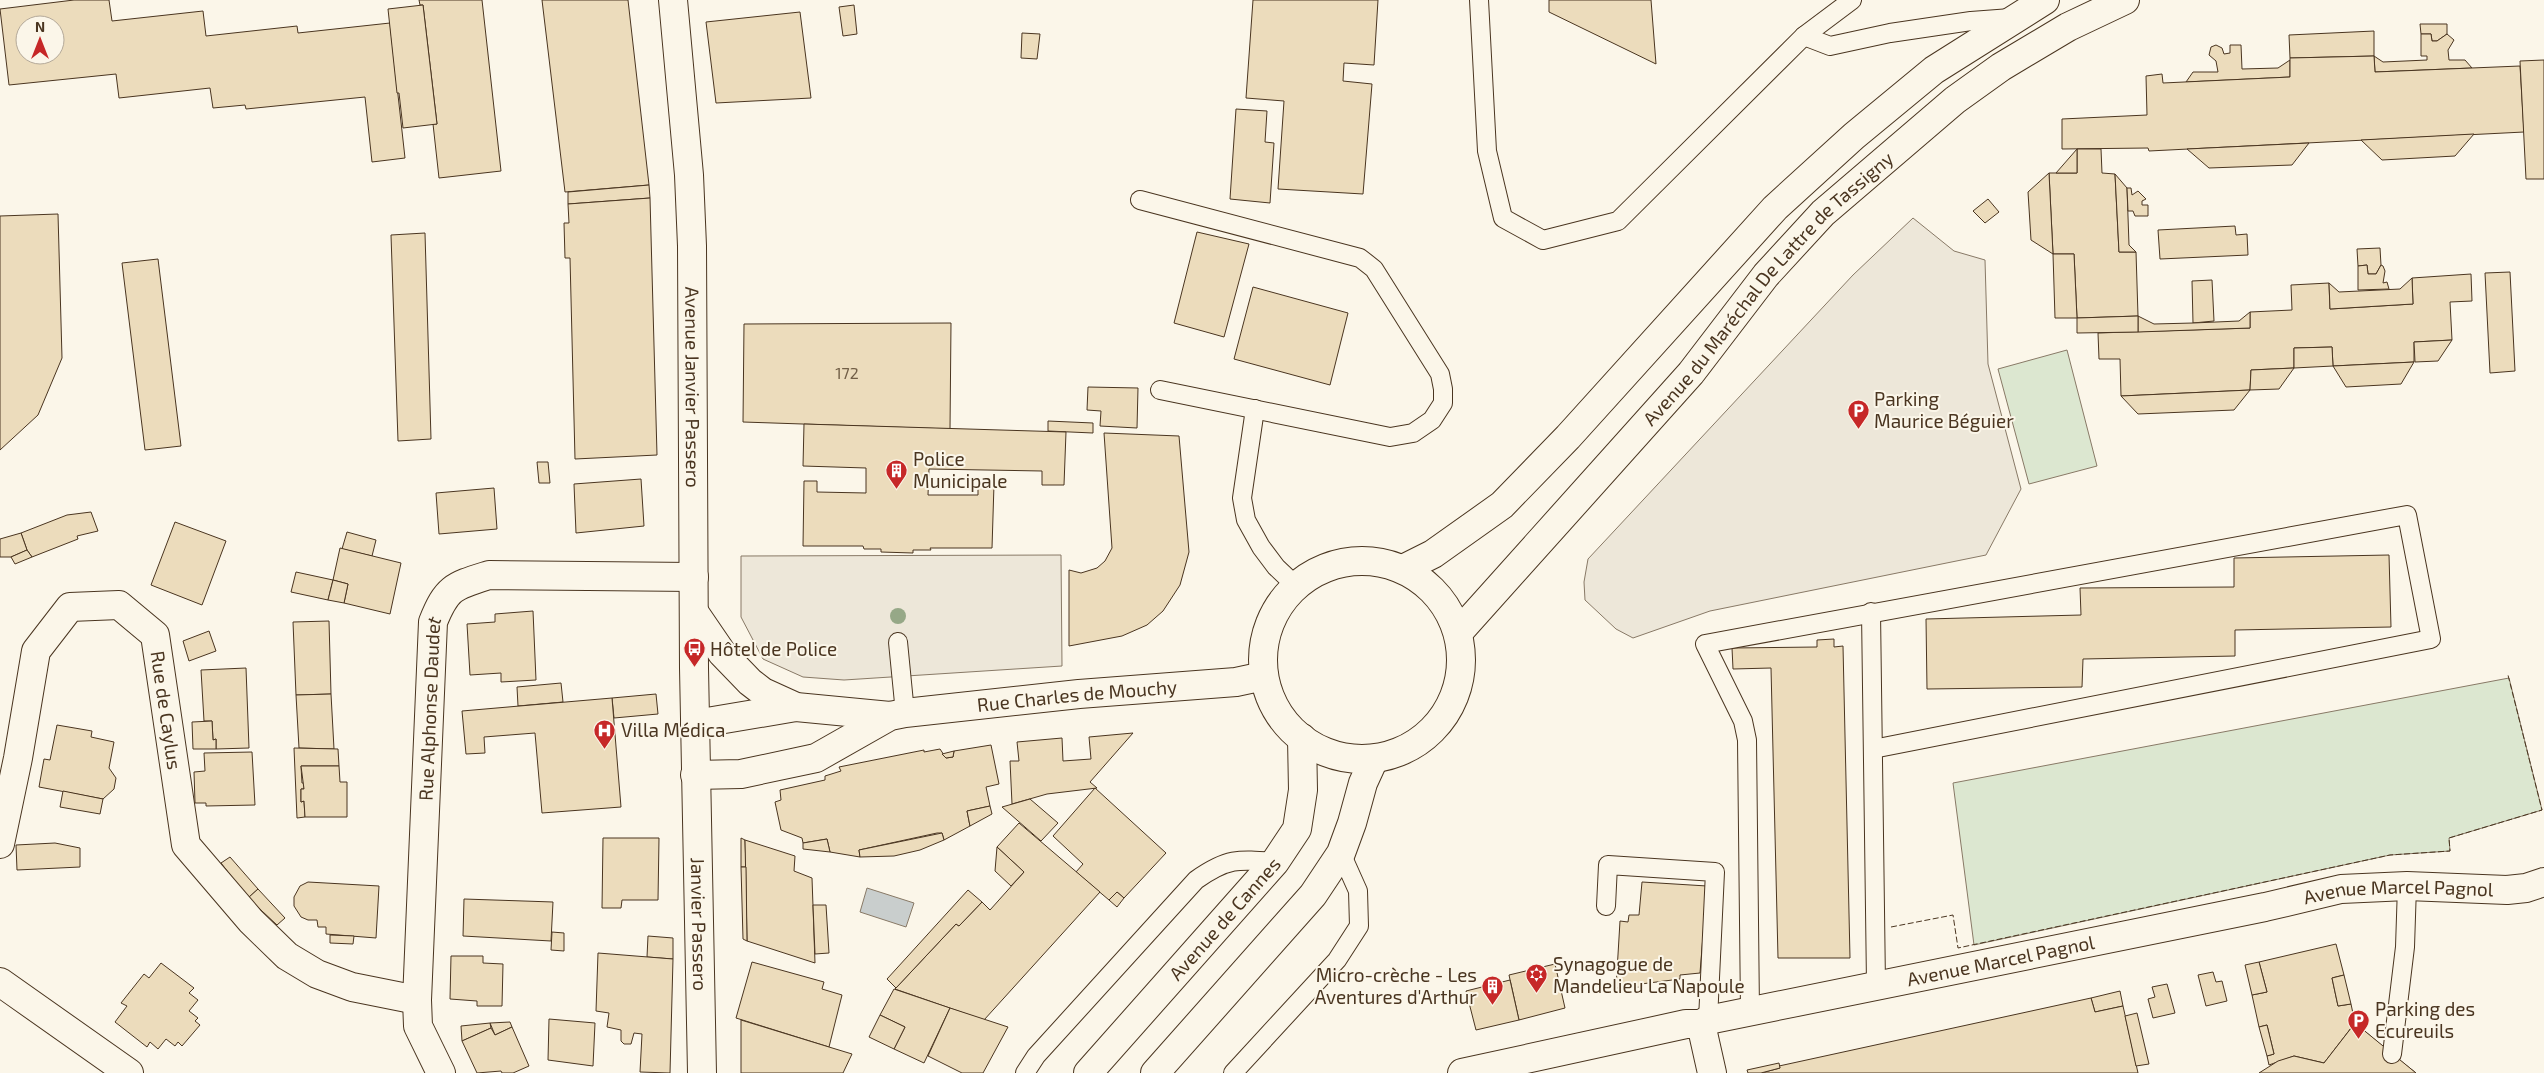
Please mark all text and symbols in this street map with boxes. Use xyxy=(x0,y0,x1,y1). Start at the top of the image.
north arrow xyxy=(15,15,65,65)
text: N xyxy=(35,18,45,35)
street label: Avenue du Maréchal De Lattre de Tassigny xyxy=(1638,146,1898,430)
street label: Avenue Janvier Passero xyxy=(681,287,705,488)
house number: 172 xyxy=(835,363,859,382)
place label: Parking Maurice Béguier xyxy=(1874,387,2014,432)
parking icon: Parking Maurice Béguier xyxy=(1846,398,1870,429)
place label: Police Municipale xyxy=(913,447,1008,492)
building icon: Police Municipale xyxy=(885,458,909,489)
street label: Rue Alphonse Daudet xyxy=(413,612,445,801)
bus stop icon: Hôtel de Police xyxy=(682,637,706,668)
place label: Hôtel de Police xyxy=(710,637,837,660)
street label: Rue de Caylus xyxy=(146,649,187,771)
street label: Rue Charles de Mouchy xyxy=(976,675,1178,716)
hospital icon: Villa Médica xyxy=(593,718,617,749)
place label: Villa Médica xyxy=(621,718,725,741)
street label: Avenue de Cannes xyxy=(1164,852,1285,985)
street label: Janvier Passero xyxy=(687,857,712,991)
street label: Avenue Marcel Pagnol xyxy=(2301,874,2494,909)
street label: Avenue Marcel Pagnol xyxy=(1905,930,2097,990)
place label: Synagogue de Mandelieu La Napoule xyxy=(1553,952,1745,997)
place label: Micro-crèche - Les Aventures d'Arthur xyxy=(1315,963,1477,1008)
synagogue icon: Synagogue de Mandelieu La Napoule xyxy=(1525,963,1549,994)
building icon: Micro-crèche - Les Aventures d'Arthur xyxy=(1481,974,1505,1005)
place label: Parking des Ecureuils xyxy=(2375,997,2475,1042)
parking icon: Parking des Ecureuils xyxy=(2347,1008,2371,1039)

